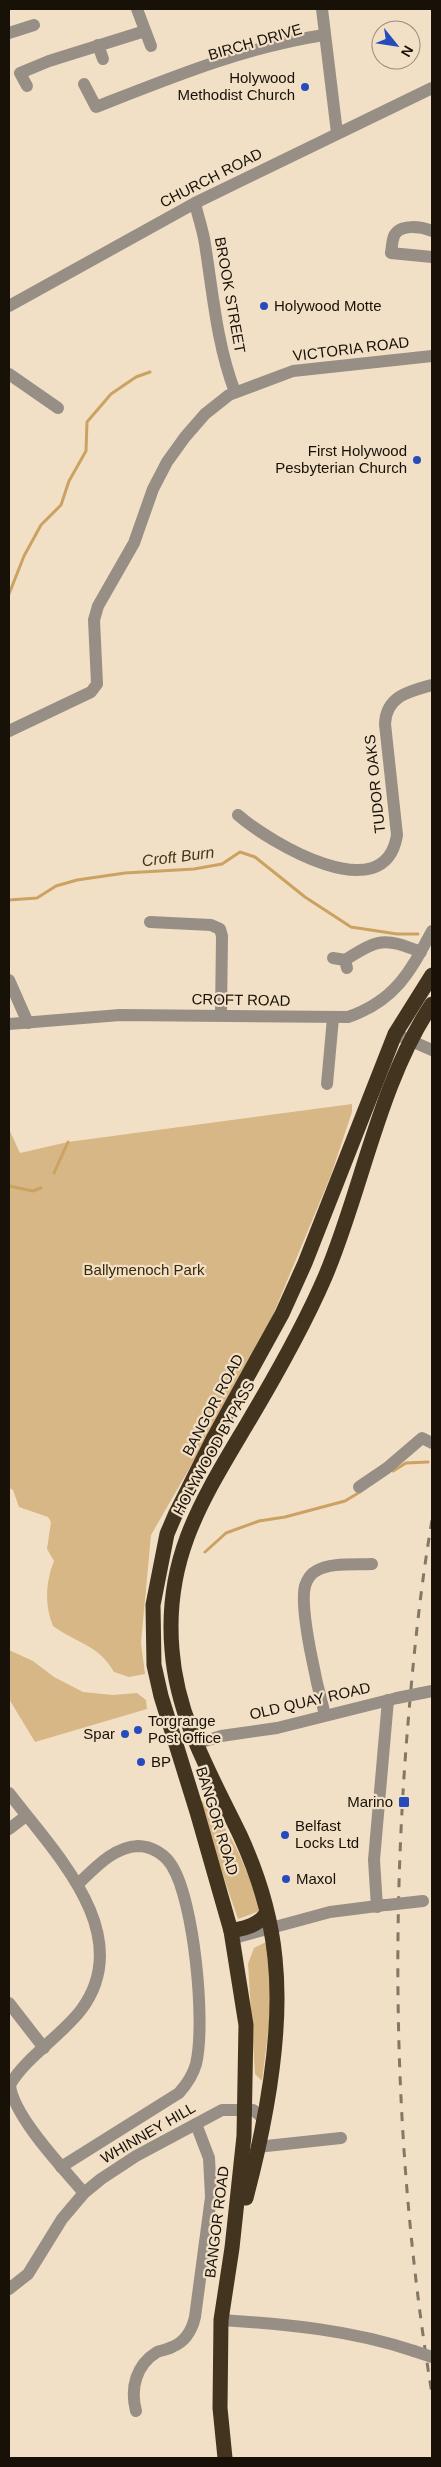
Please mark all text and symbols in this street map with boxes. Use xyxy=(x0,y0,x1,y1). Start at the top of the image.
street label: BIRCH DRIVE xyxy=(206,20,304,63)
north arrow xyxy=(371,20,421,70)
text: N xyxy=(398,43,417,60)
place label: Holywood Methodist Church xyxy=(177,69,295,103)
marker: Holywood Methodist Church xyxy=(299,81,311,93)
street label: CHURCH ROAD xyxy=(157,144,265,211)
street label: BROOK STREET xyxy=(212,236,249,354)
place label: Holywood Motte xyxy=(274,297,382,314)
marker: Holywood Motte xyxy=(258,300,270,312)
street label: VICTORIA ROAD xyxy=(292,333,410,364)
place label: First Holywood Pesbyterian Church xyxy=(275,442,407,476)
marker: First Holywood Pesbyterian Church xyxy=(411,454,423,466)
street label: TUDOR OAKS xyxy=(361,734,388,834)
water label: Croft Burn xyxy=(141,844,215,869)
street label: CROFT ROAD xyxy=(191,990,291,1009)
park label: Ballymenoch Park xyxy=(84,1261,205,1278)
street label: BANGOR ROAD xyxy=(179,1351,247,1458)
street label: HOLYWOOD BYPASS xyxy=(169,1378,258,1518)
street label: OLD QUAY ROAD xyxy=(248,1678,372,1723)
place label: Torgrange Post Office xyxy=(148,1712,221,1746)
marker: Torgrange Post Office xyxy=(132,1724,144,1736)
place label: Spar xyxy=(83,1725,115,1742)
marker: Spar xyxy=(119,1728,131,1740)
place label: BP xyxy=(151,1753,171,1770)
marker: BP xyxy=(135,1756,147,1768)
street label: BANGOR ROAD xyxy=(193,1765,242,1877)
place label: Marino xyxy=(347,1793,393,1810)
marker: Marino xyxy=(397,1795,411,1809)
place label: Belfast Locks Ltd xyxy=(295,1817,359,1851)
marker: Belfast Locks Ltd xyxy=(279,1829,291,1841)
place label: Maxol xyxy=(296,1870,336,1887)
marker: Maxol xyxy=(280,1873,292,1885)
street label: WHINNEY HILL xyxy=(97,2099,198,2167)
street label: BANGOR ROAD xyxy=(201,2165,232,2279)

